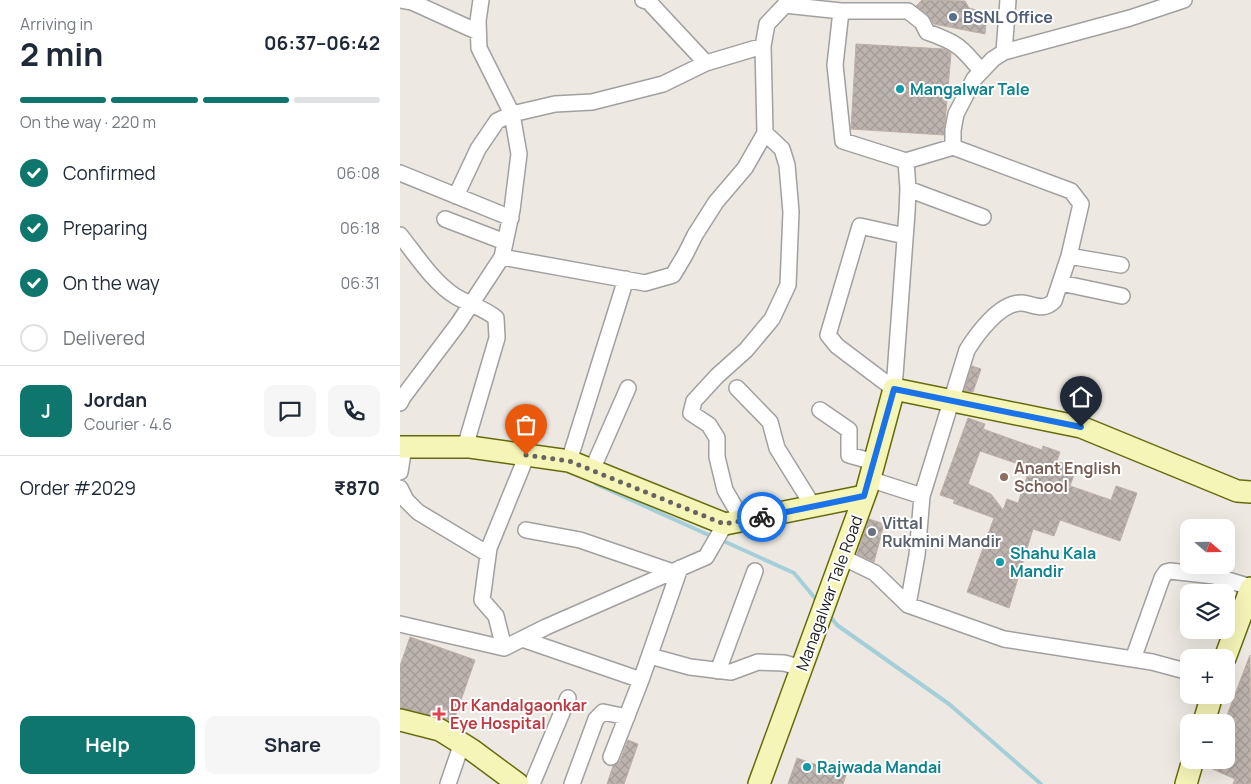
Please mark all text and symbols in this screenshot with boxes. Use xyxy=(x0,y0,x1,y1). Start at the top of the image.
place label: BSNL Office xyxy=(963,6,1053,28)
marker: BSNL Office xyxy=(947,11,959,23)
text: Arriving in xyxy=(20,13,93,35)
text: 06:37–06:42 xyxy=(264,30,380,56)
text: 2 min xyxy=(20,32,103,76)
place label: Mangalwar Tale xyxy=(910,78,1030,100)
marker: Mangalwar Tale xyxy=(894,83,906,95)
text: On the way · 220 m xyxy=(20,111,156,133)
icon: check xyxy=(20,159,48,187)
text: Confirmed xyxy=(63,160,156,186)
text: 06:08 xyxy=(336,162,380,184)
icon: check xyxy=(20,214,48,242)
text: Preparing xyxy=(63,215,148,241)
text: 06:18 xyxy=(340,217,380,239)
icon: check xyxy=(20,269,48,297)
text: On the way xyxy=(63,270,160,296)
text: 06:31 xyxy=(340,272,380,294)
text: Delivered xyxy=(63,325,145,351)
pin xyxy=(1060,376,1102,427)
icon: home xyxy=(1067,383,1095,411)
button: chat xyxy=(264,385,316,437)
button: phone xyxy=(328,385,380,437)
text: Jordan xyxy=(84,387,147,413)
text: J xyxy=(41,398,51,424)
pin xyxy=(505,404,547,455)
icon: bag xyxy=(512,411,540,439)
text: Courier · 4.6 xyxy=(84,413,172,435)
place label: Anant English School xyxy=(1014,457,1121,497)
marker: Anant English School xyxy=(998,471,1010,483)
text: Order #2029 xyxy=(20,475,136,501)
text: ₹870 xyxy=(334,475,380,501)
courier xyxy=(737,492,787,542)
icon: bike xyxy=(748,503,776,531)
street label: Managalwar Tale Road xyxy=(791,512,867,674)
place label: Vittal Rukmini Mandir xyxy=(882,512,1001,552)
north arrow xyxy=(1180,519,1235,574)
map controls xyxy=(1180,519,1235,769)
marker: Vittal Rukmini Mandir xyxy=(866,526,878,538)
place label: Shahu Kala Mandir xyxy=(1010,542,1096,582)
marker: Shahu Kala Mandir xyxy=(994,556,1006,568)
button: layers xyxy=(1180,584,1235,639)
button: + xyxy=(1180,649,1235,704)
place label: Dr Kandalgaonkar Eye Hospital xyxy=(450,694,587,734)
marker: Dr Kandalgaonkar Eye Hospital xyxy=(432,707,446,721)
button: − xyxy=(1180,714,1235,769)
button: Help xyxy=(20,716,195,774)
button: Share xyxy=(205,716,380,774)
place label: Rajwada Mandai xyxy=(817,756,942,778)
marker: Rajwada Mandai xyxy=(801,761,813,773)

